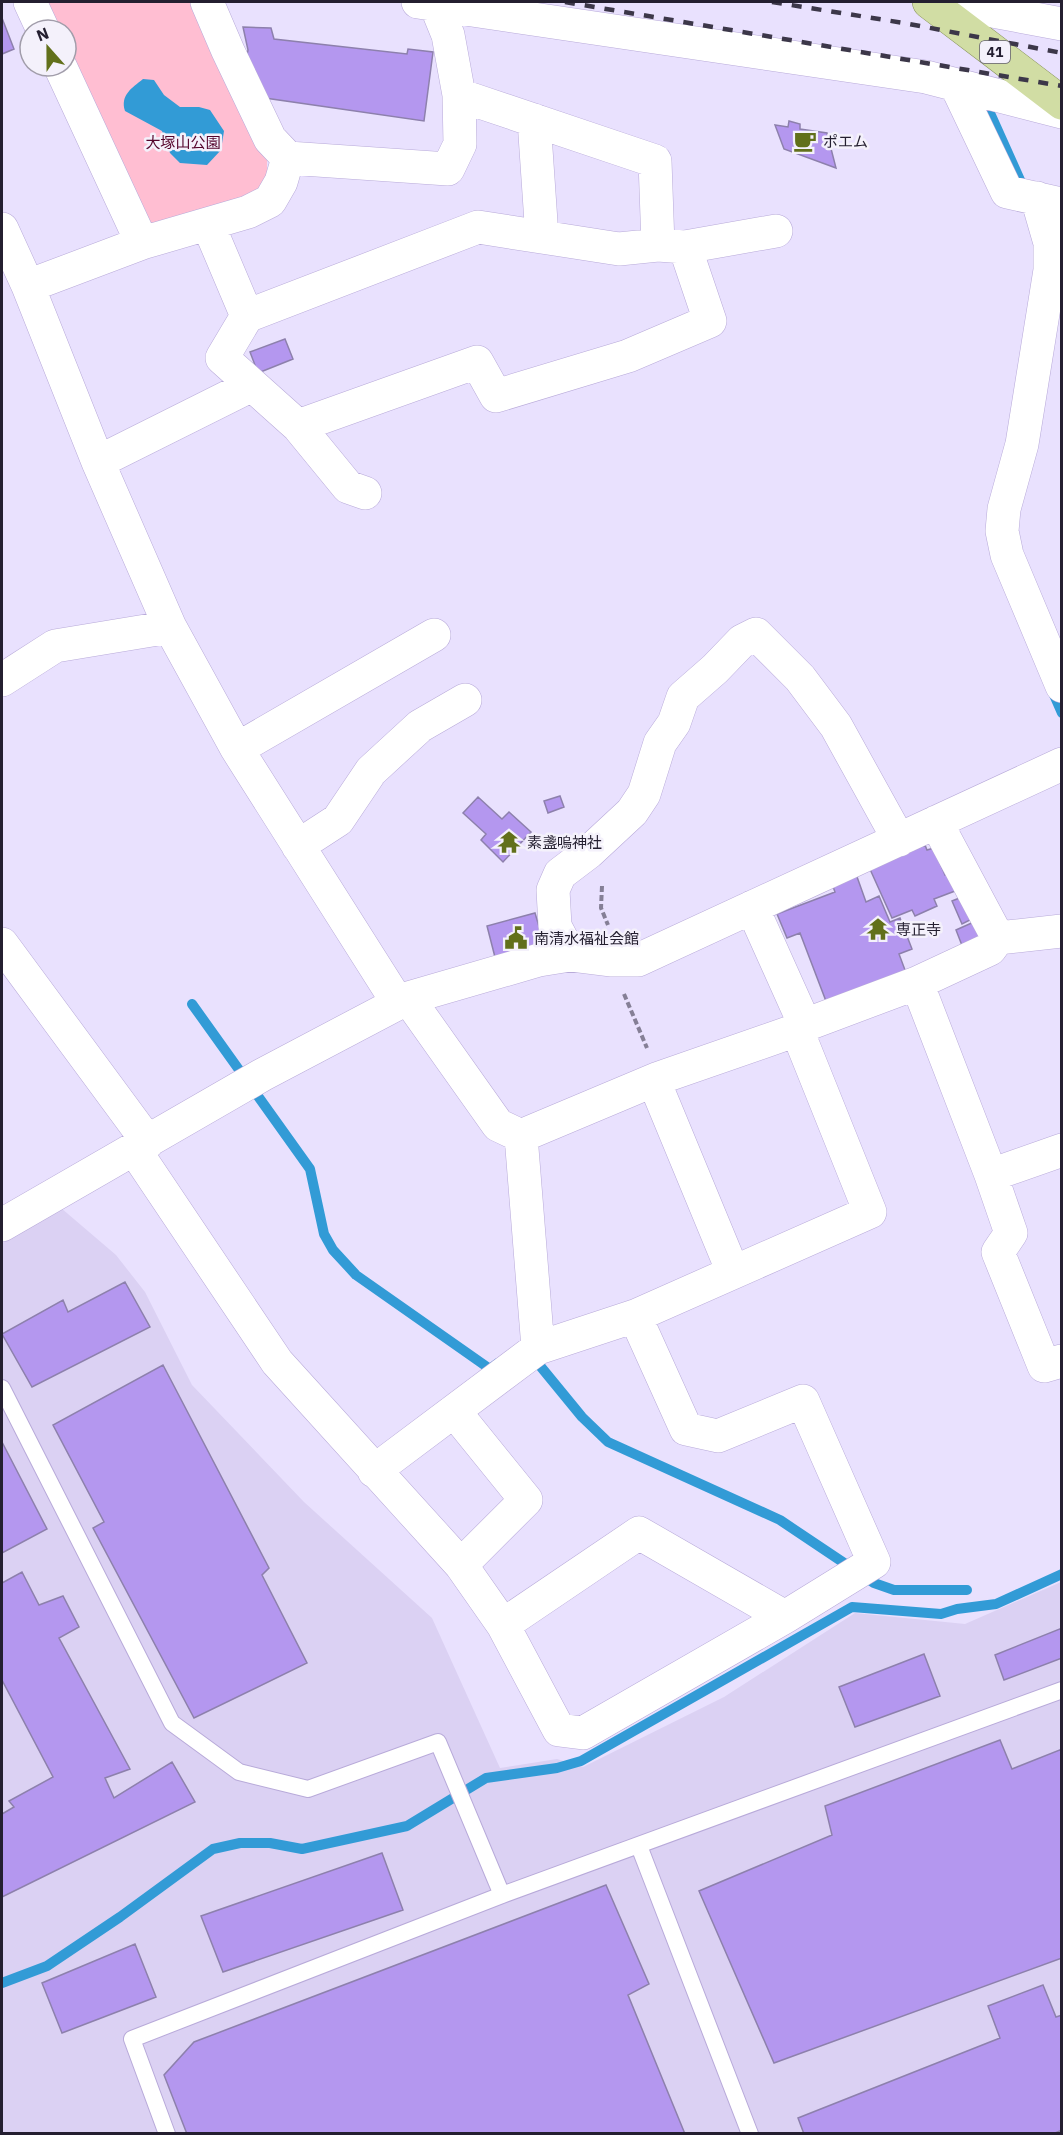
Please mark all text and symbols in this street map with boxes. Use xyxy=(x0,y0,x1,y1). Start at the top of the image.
north arrow xyxy=(18,18,78,78)
text: N xyxy=(34,23,52,45)
road number: 41 xyxy=(980,41,1010,63)
cafe icon: ポエム xyxy=(792,128,818,154)
place label: ポエム xyxy=(823,132,868,151)
park label: 大塚山公園 xyxy=(145,133,221,152)
temple icon: 素盞嗚神社 xyxy=(496,829,522,855)
place label: 素盞嗚神社 xyxy=(527,833,602,852)
temple icon: 専正寺 xyxy=(865,916,891,942)
place label: 専正寺 xyxy=(896,920,941,939)
public building icon: 南清水福祉会館 xyxy=(503,925,529,951)
place label: 南清水福祉会館 xyxy=(534,929,639,948)

